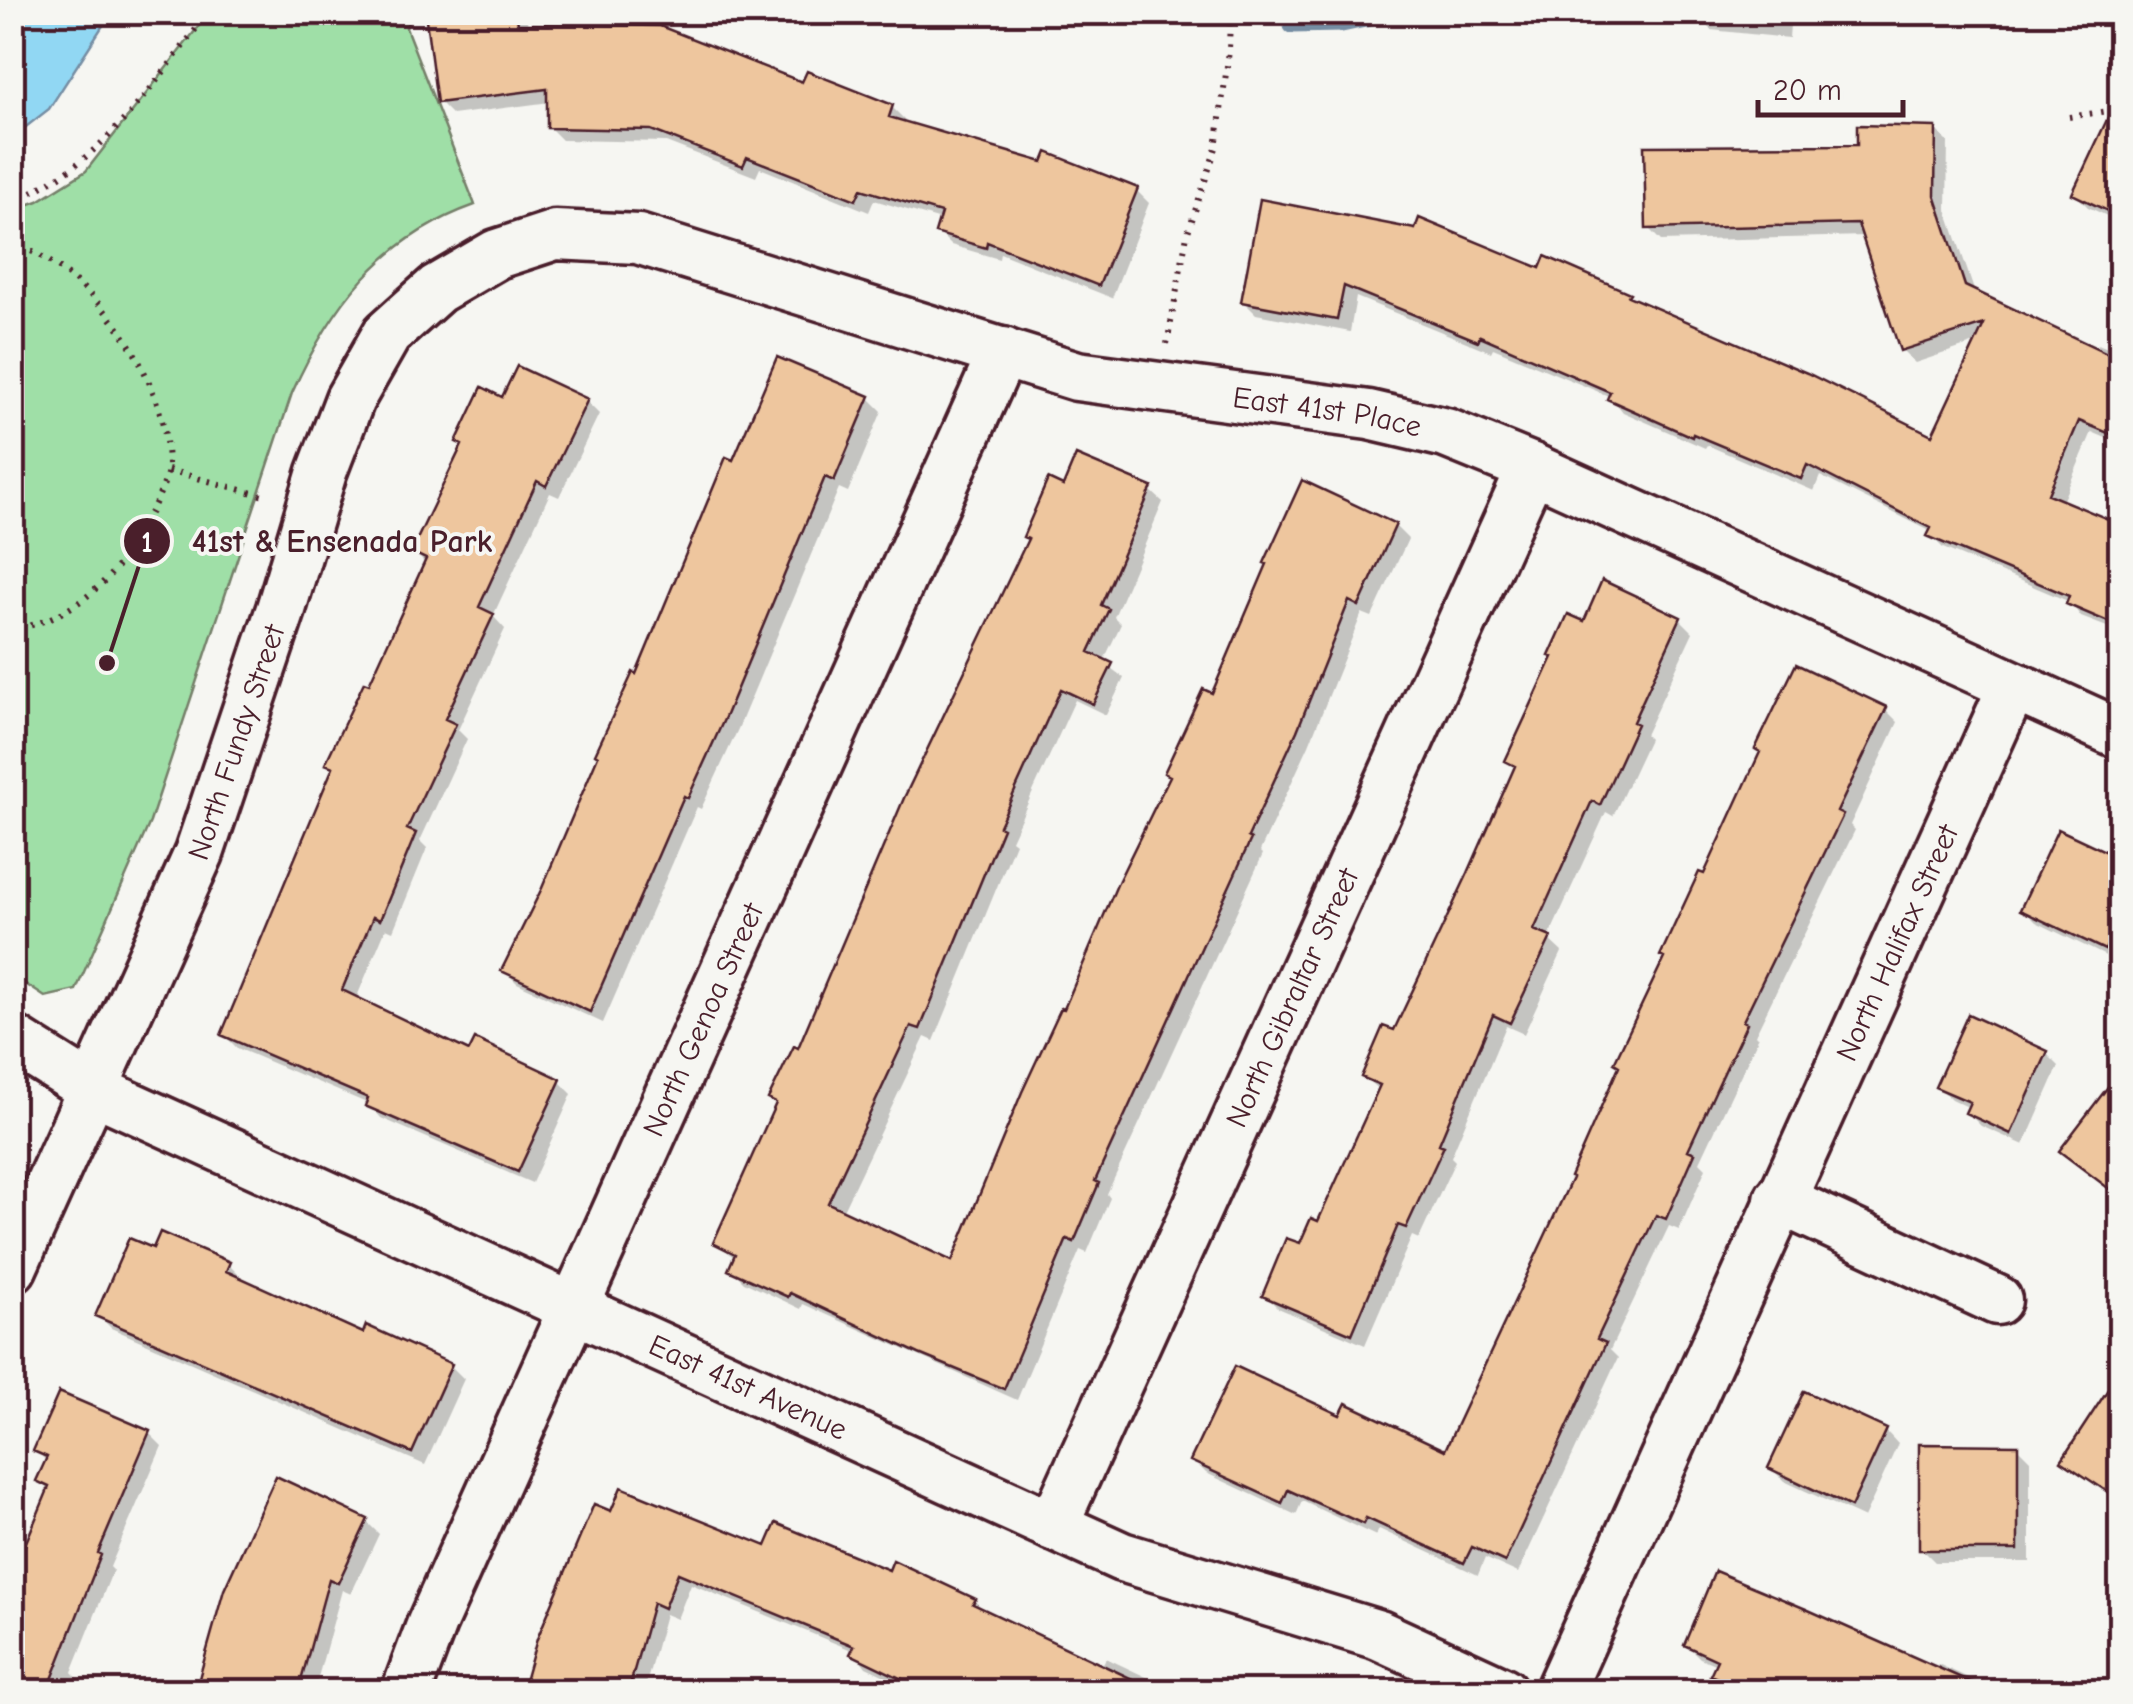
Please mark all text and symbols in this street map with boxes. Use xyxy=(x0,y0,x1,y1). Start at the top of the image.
scale bar xyxy=(1758,55,1903,117)
text: 20 m xyxy=(1773,73,1842,108)
street label: East 41st Place xyxy=(1231,379,1425,444)
callout: 41st & Ensenada Park xyxy=(122,510,513,572)
text: 41st & Ensenada Park xyxy=(192,523,493,560)
text: 1 xyxy=(141,525,153,560)
street label: North Fundy Street xyxy=(180,619,292,864)
street label: North Halifax Street xyxy=(1829,818,1966,1066)
street label: North Gibraltar Street xyxy=(1218,861,1367,1133)
street label: North Genoa Street xyxy=(635,896,771,1142)
street label: East 41st Avenue xyxy=(644,1327,853,1447)

